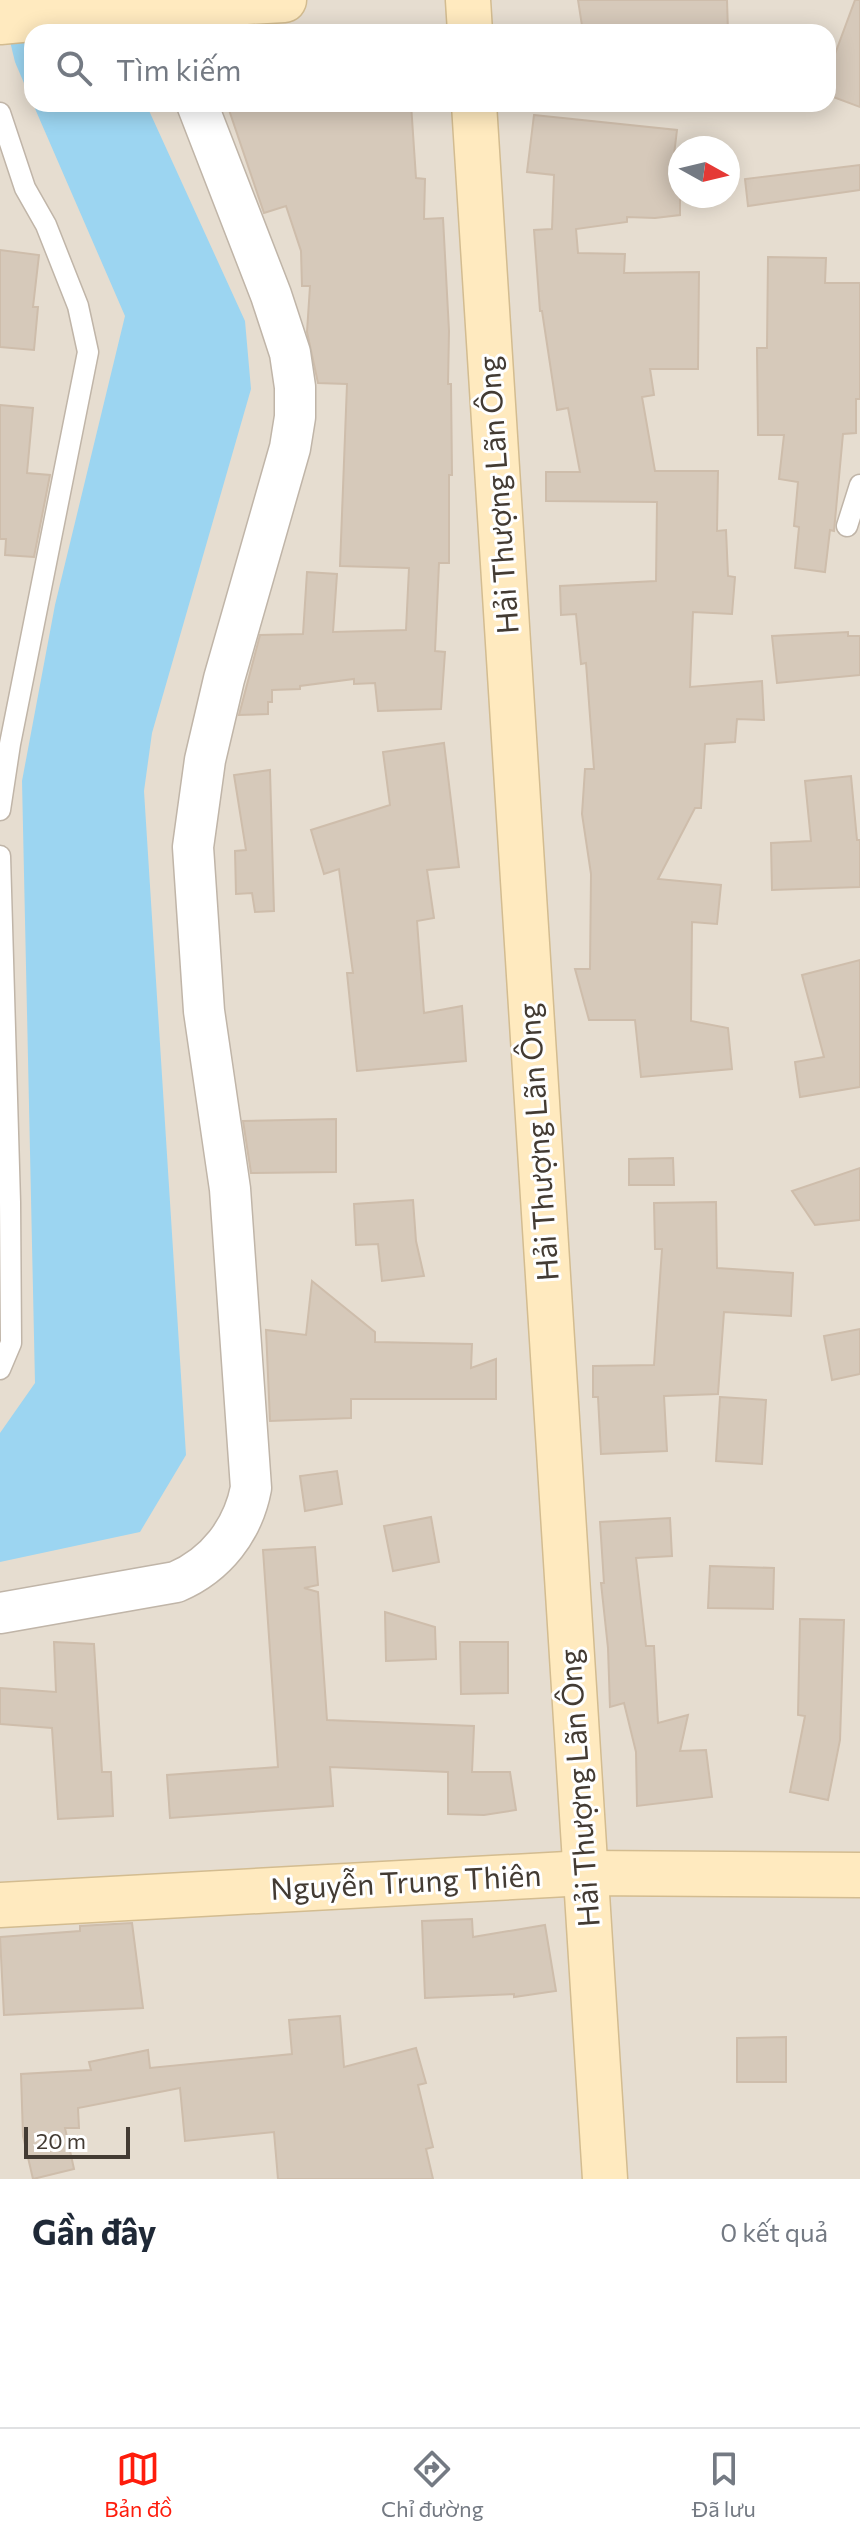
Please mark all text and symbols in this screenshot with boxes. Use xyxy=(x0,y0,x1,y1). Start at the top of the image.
search box xyxy=(24,24,836,112)
icon: search xyxy=(52,46,96,90)
text: Tìm kiếm xyxy=(116,50,241,87)
north arrow xyxy=(668,136,740,208)
street label: Hải Thượng Lãn Ông xyxy=(468,355,525,635)
street label: Hải Thượng Lãn Ông xyxy=(508,1002,565,1282)
street label: Hải Thượng Lãn Ông xyxy=(549,1648,606,1928)
street label: Nguyễn Trung Thiên xyxy=(269,1855,542,1906)
scale bar xyxy=(24,2123,130,2159)
text: 20 m xyxy=(36,2127,86,2154)
text: Gần đây xyxy=(32,2210,157,2252)
text: 0 kết quả xyxy=(720,2216,828,2247)
tab: Bản đồ xyxy=(104,2447,173,2522)
tab: Chỉ đường xyxy=(381,2447,484,2522)
tab: Đã lưu xyxy=(692,2447,756,2522)

